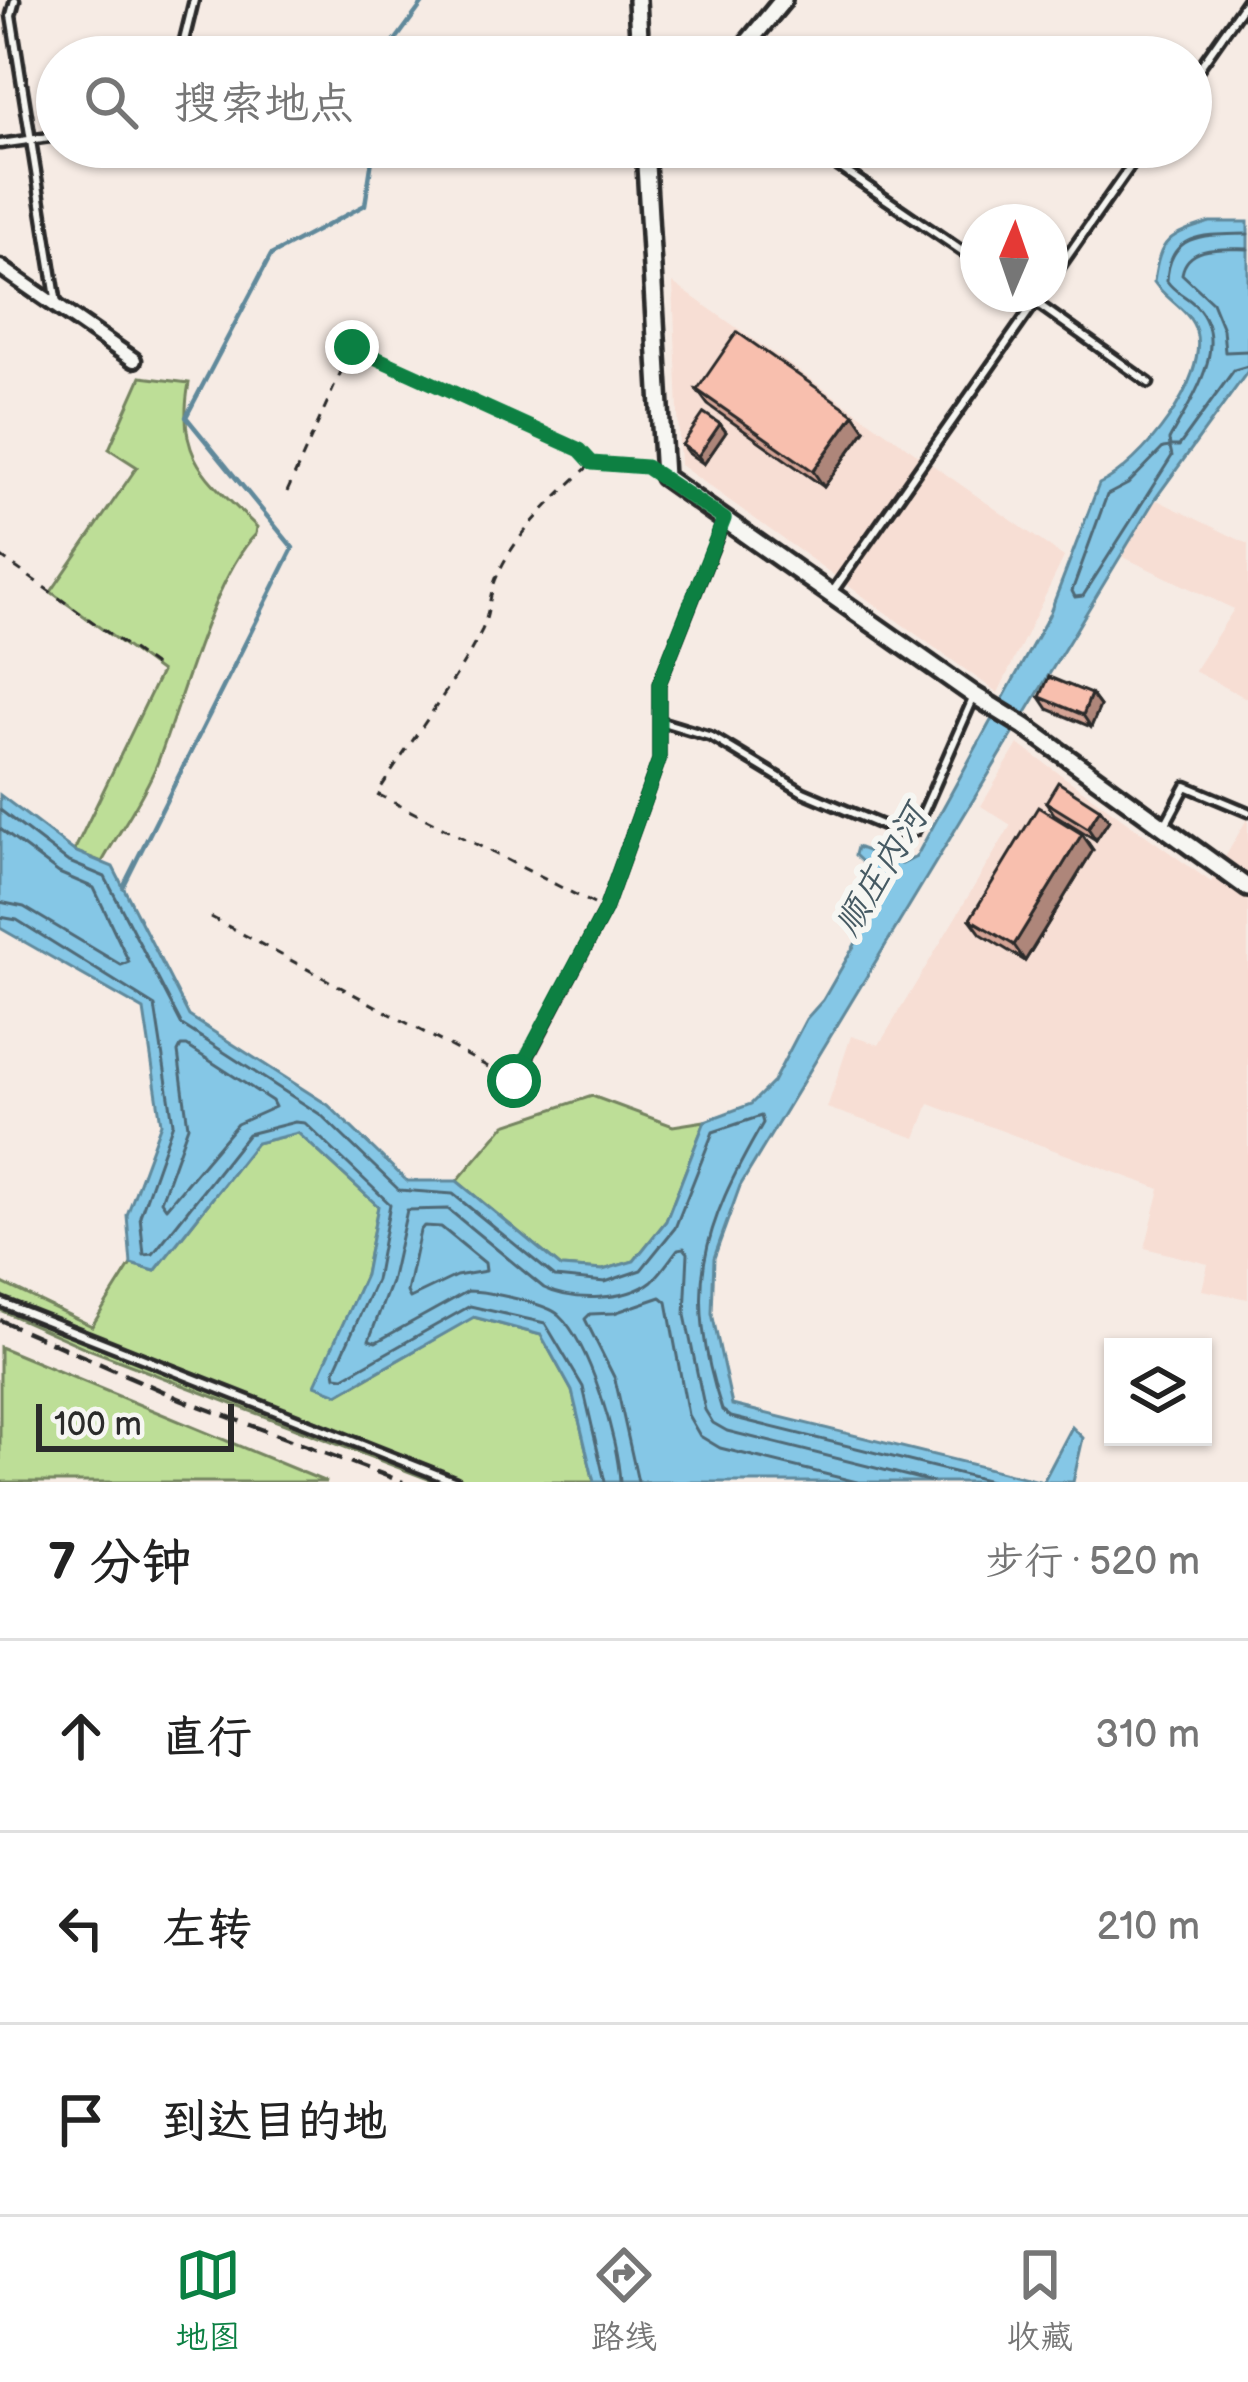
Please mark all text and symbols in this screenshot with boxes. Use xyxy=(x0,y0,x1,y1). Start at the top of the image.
search box xyxy=(36,36,1212,168)
icon: search xyxy=(78,69,144,135)
text: 搜索地点 xyxy=(174,77,354,132)
north arrow xyxy=(960,204,1068,312)
route end xyxy=(325,320,379,374)
water label: 顺庄内河 xyxy=(826,794,940,944)
route start xyxy=(487,1054,541,1108)
map controls xyxy=(1104,1338,1212,1446)
button: layers xyxy=(1104,1338,1212,1446)
scale bar xyxy=(36,1398,234,1451)
text: 100 m xyxy=(54,1405,142,1445)
text: 7 分钟 xyxy=(48,1533,192,1594)
text: 步行 · 520 m xyxy=(985,1539,1200,1586)
icon: ahead xyxy=(48,1703,114,1769)
text: 直行 xyxy=(162,1711,252,1766)
text: 310 m xyxy=(1095,1712,1200,1759)
icon: left xyxy=(48,1895,114,1961)
text: 左转 xyxy=(162,1903,252,1958)
text: 210 m xyxy=(1097,1904,1200,1951)
icon: arrive xyxy=(48,2087,114,2153)
text: 到达目的地 xyxy=(162,2095,387,2150)
tab: 地图 xyxy=(175,2242,241,2358)
tab: 路线 xyxy=(591,2242,657,2358)
tab: 收藏 xyxy=(1007,2242,1073,2358)

